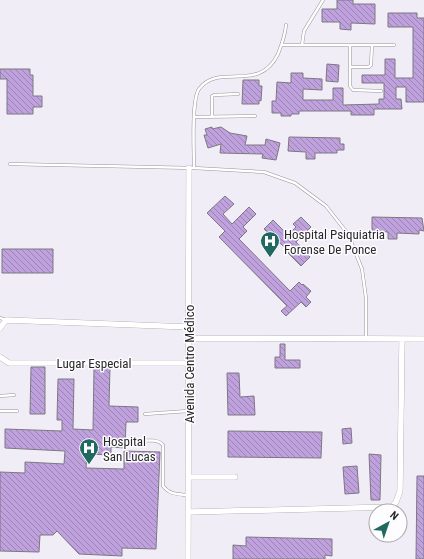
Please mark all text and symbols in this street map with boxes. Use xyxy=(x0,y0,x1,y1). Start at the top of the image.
place label: Hospital Psiquiatria Forense De Ponce xyxy=(284,227,385,257)
hospital icon: Hospital Psiquiatria Forense De Ponce xyxy=(259,230,281,258)
street label: Avenida Centro Médico xyxy=(182,305,197,423)
street label: Lugar Especial xyxy=(57,356,131,371)
place label: Hospital San Lucas xyxy=(103,434,156,464)
hospital icon: Hospital San Lucas xyxy=(78,437,100,465)
north arrow xyxy=(368,503,408,543)
text: N xyxy=(387,509,401,523)

